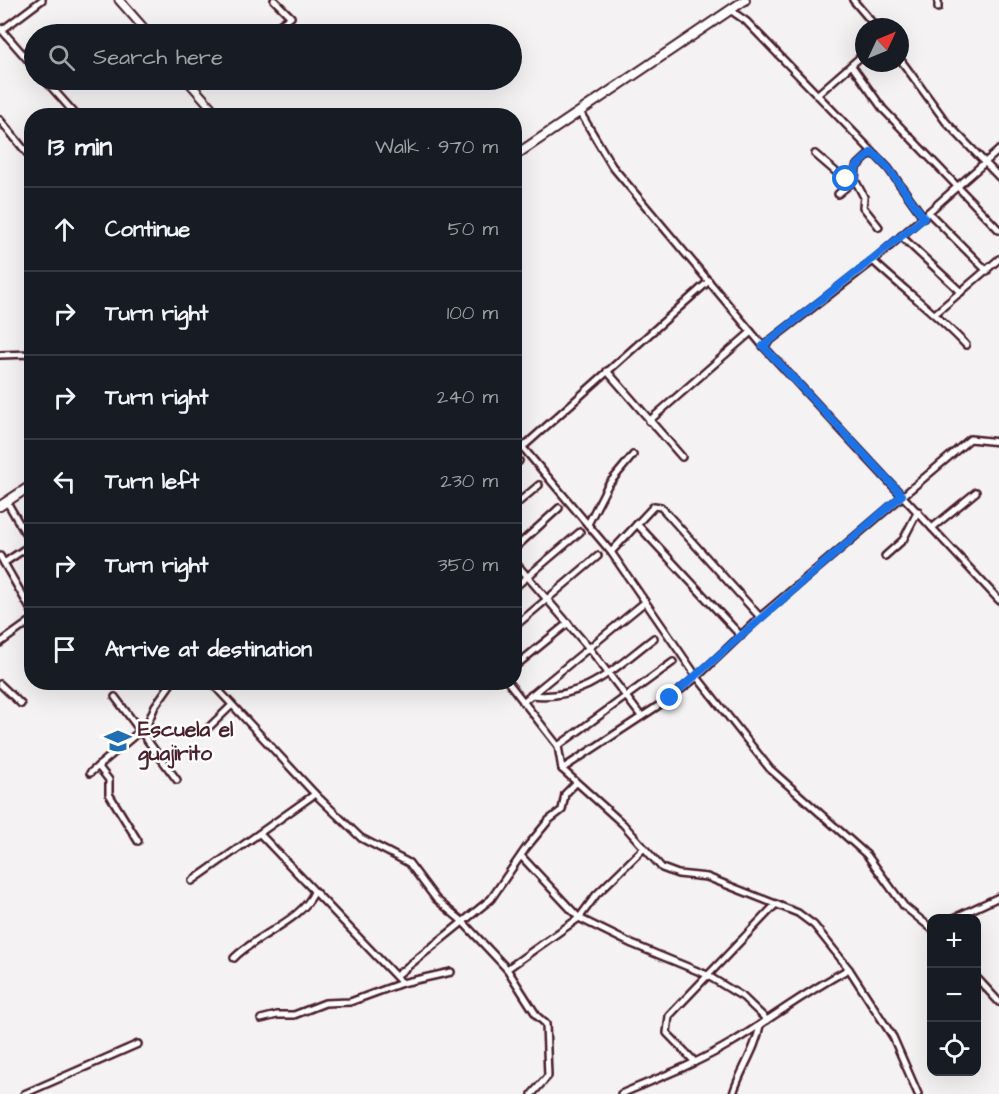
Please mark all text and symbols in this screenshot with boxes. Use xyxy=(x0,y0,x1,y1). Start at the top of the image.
north arrow xyxy=(855,18,909,72)
search box xyxy=(24,24,522,90)
icon: search xyxy=(45,41,78,74)
text: Search here xyxy=(93,42,223,73)
text: 13 min xyxy=(48,129,112,165)
text: Walk · 970 m xyxy=(375,133,498,161)
route start xyxy=(832,165,858,191)
icon: ahead xyxy=(48,213,81,246)
text: Continue xyxy=(105,214,190,245)
text: 50 m xyxy=(448,215,498,243)
icon: right xyxy=(48,297,81,330)
text: Turn right xyxy=(105,298,208,329)
text: 100 m xyxy=(447,299,498,327)
icon: right xyxy=(48,381,81,414)
text: Turn right xyxy=(105,382,208,413)
text: 240 m xyxy=(437,383,498,411)
icon: left xyxy=(48,465,81,498)
text: Turn left xyxy=(105,466,199,497)
text: 230 m xyxy=(440,467,498,495)
icon: right xyxy=(48,549,81,582)
text: Turn right xyxy=(105,550,208,581)
text: 350 m xyxy=(437,551,498,579)
icon: arrive xyxy=(48,633,81,666)
text: Arrive at destination xyxy=(105,634,312,665)
route end xyxy=(656,684,682,710)
place label: Escuela el guajirito xyxy=(138,715,234,770)
school or university icon: Escuela el guajirito xyxy=(103,726,133,756)
map controls xyxy=(927,914,981,1076)
button: + xyxy=(927,914,981,968)
button: − xyxy=(927,968,981,1022)
button: locate xyxy=(927,1022,981,1076)

